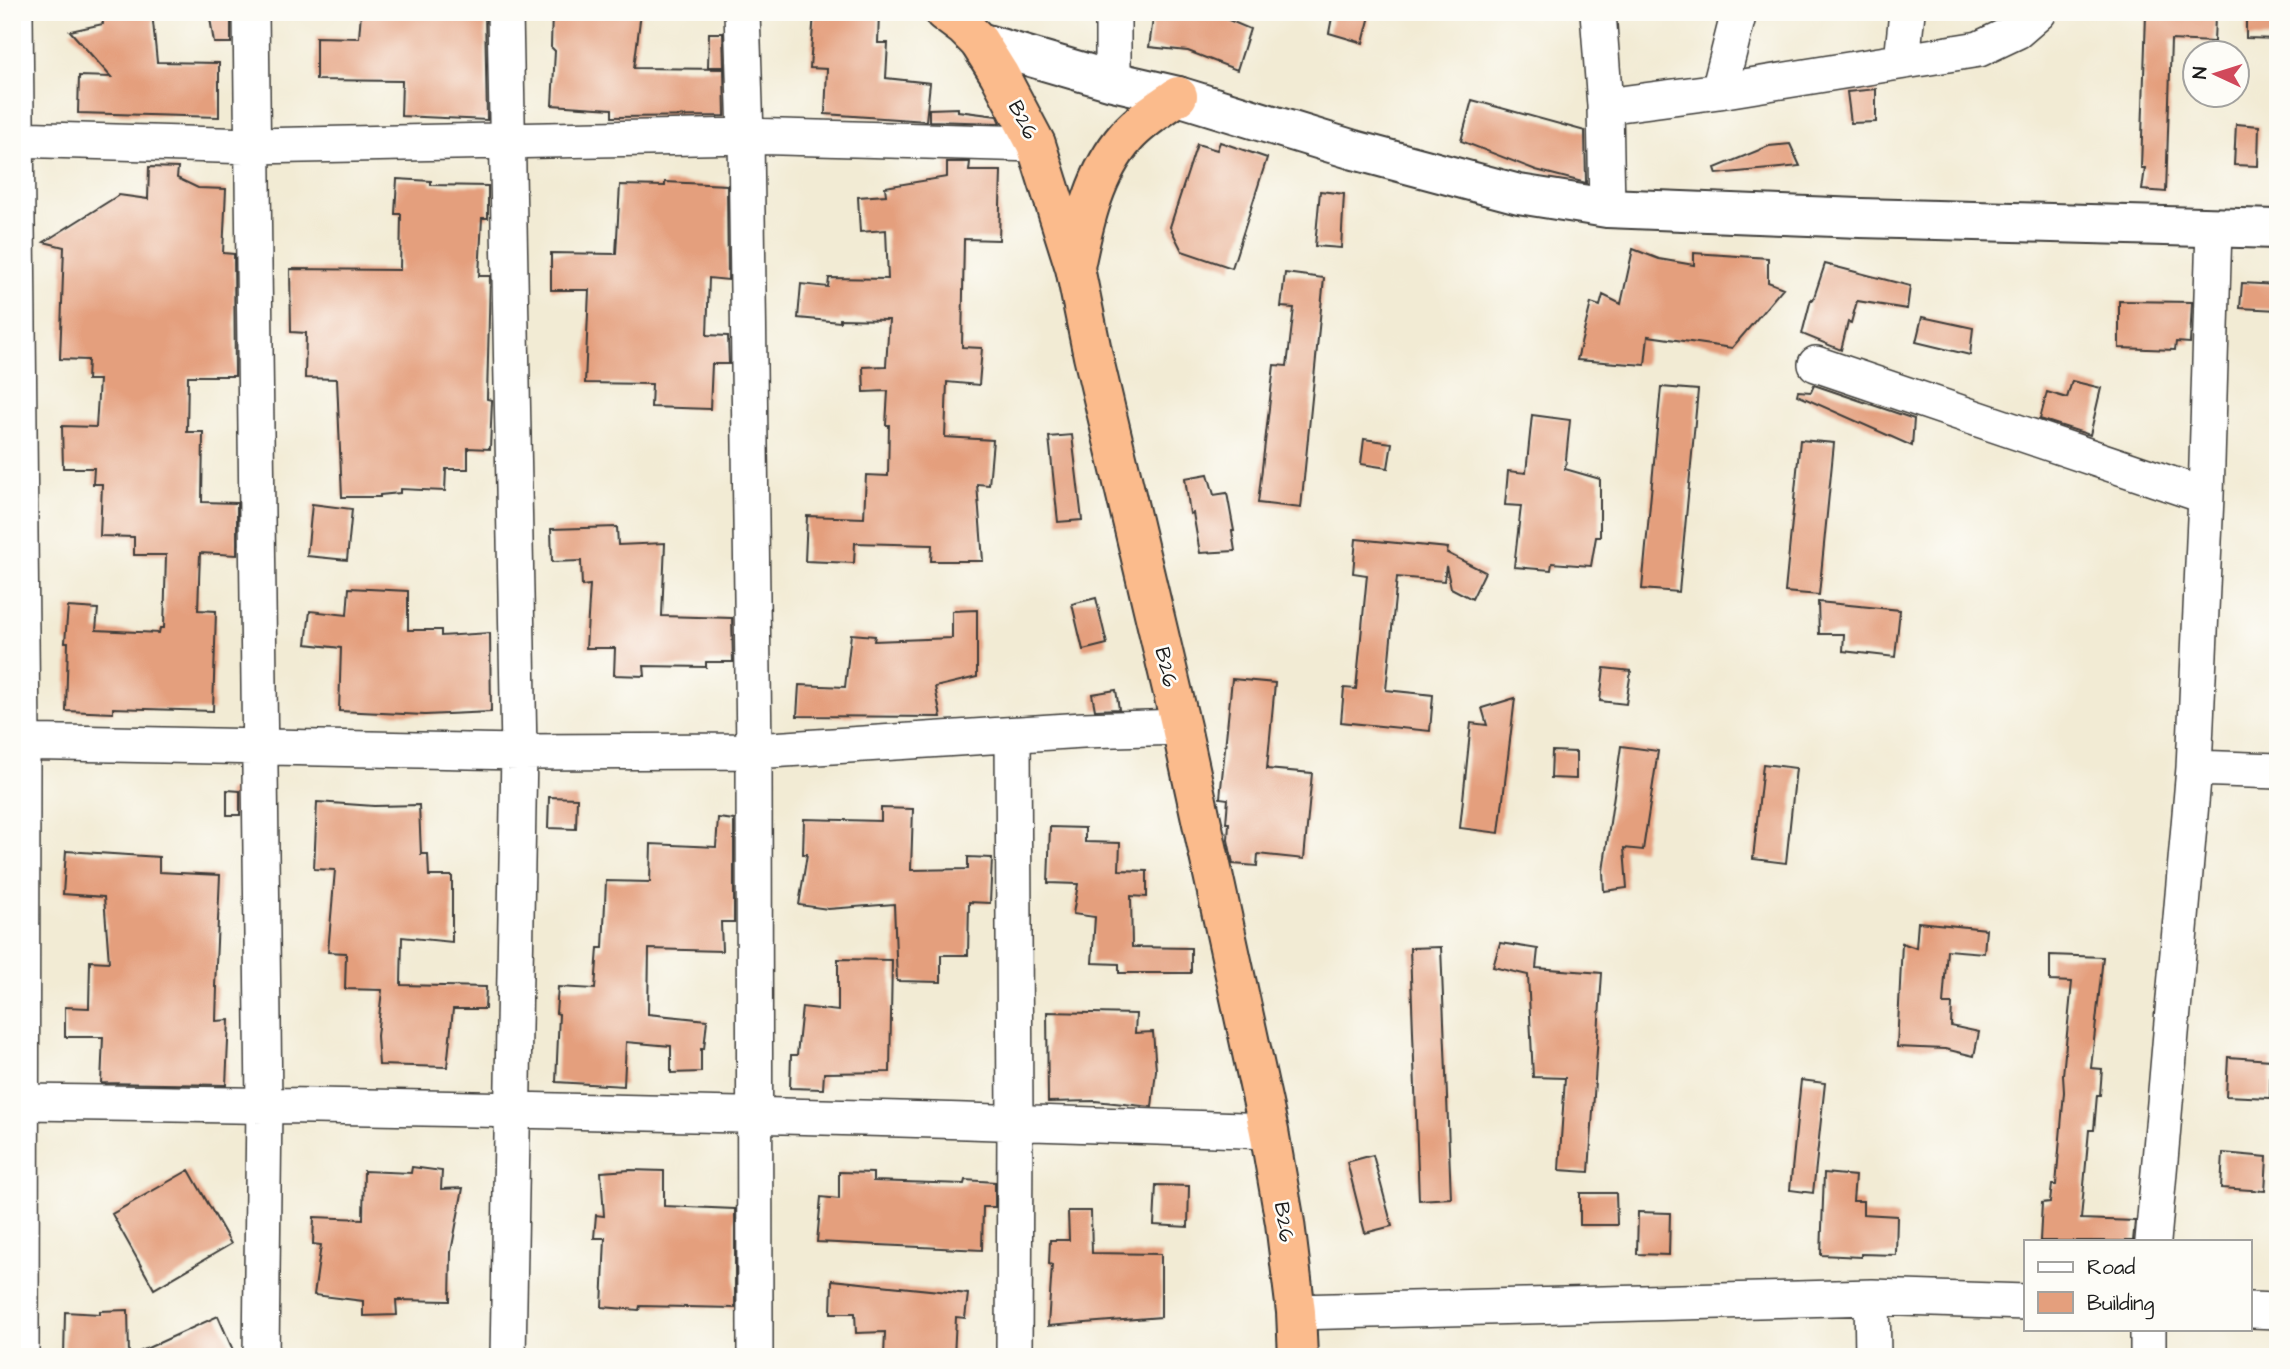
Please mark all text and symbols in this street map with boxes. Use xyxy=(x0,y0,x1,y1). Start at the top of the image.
north arrow xyxy=(2182,38,2252,108)
text: N xyxy=(2187,66,2214,80)
street label: B26 xyxy=(1001,96,1045,144)
street label: B26 xyxy=(1147,644,1185,690)
street label: B26 xyxy=(1267,1200,1301,1244)
legend xyxy=(2024,1240,2252,1330)
text: Road xyxy=(2087,1253,2135,1282)
text: Building xyxy=(2087,1289,2155,1320)

